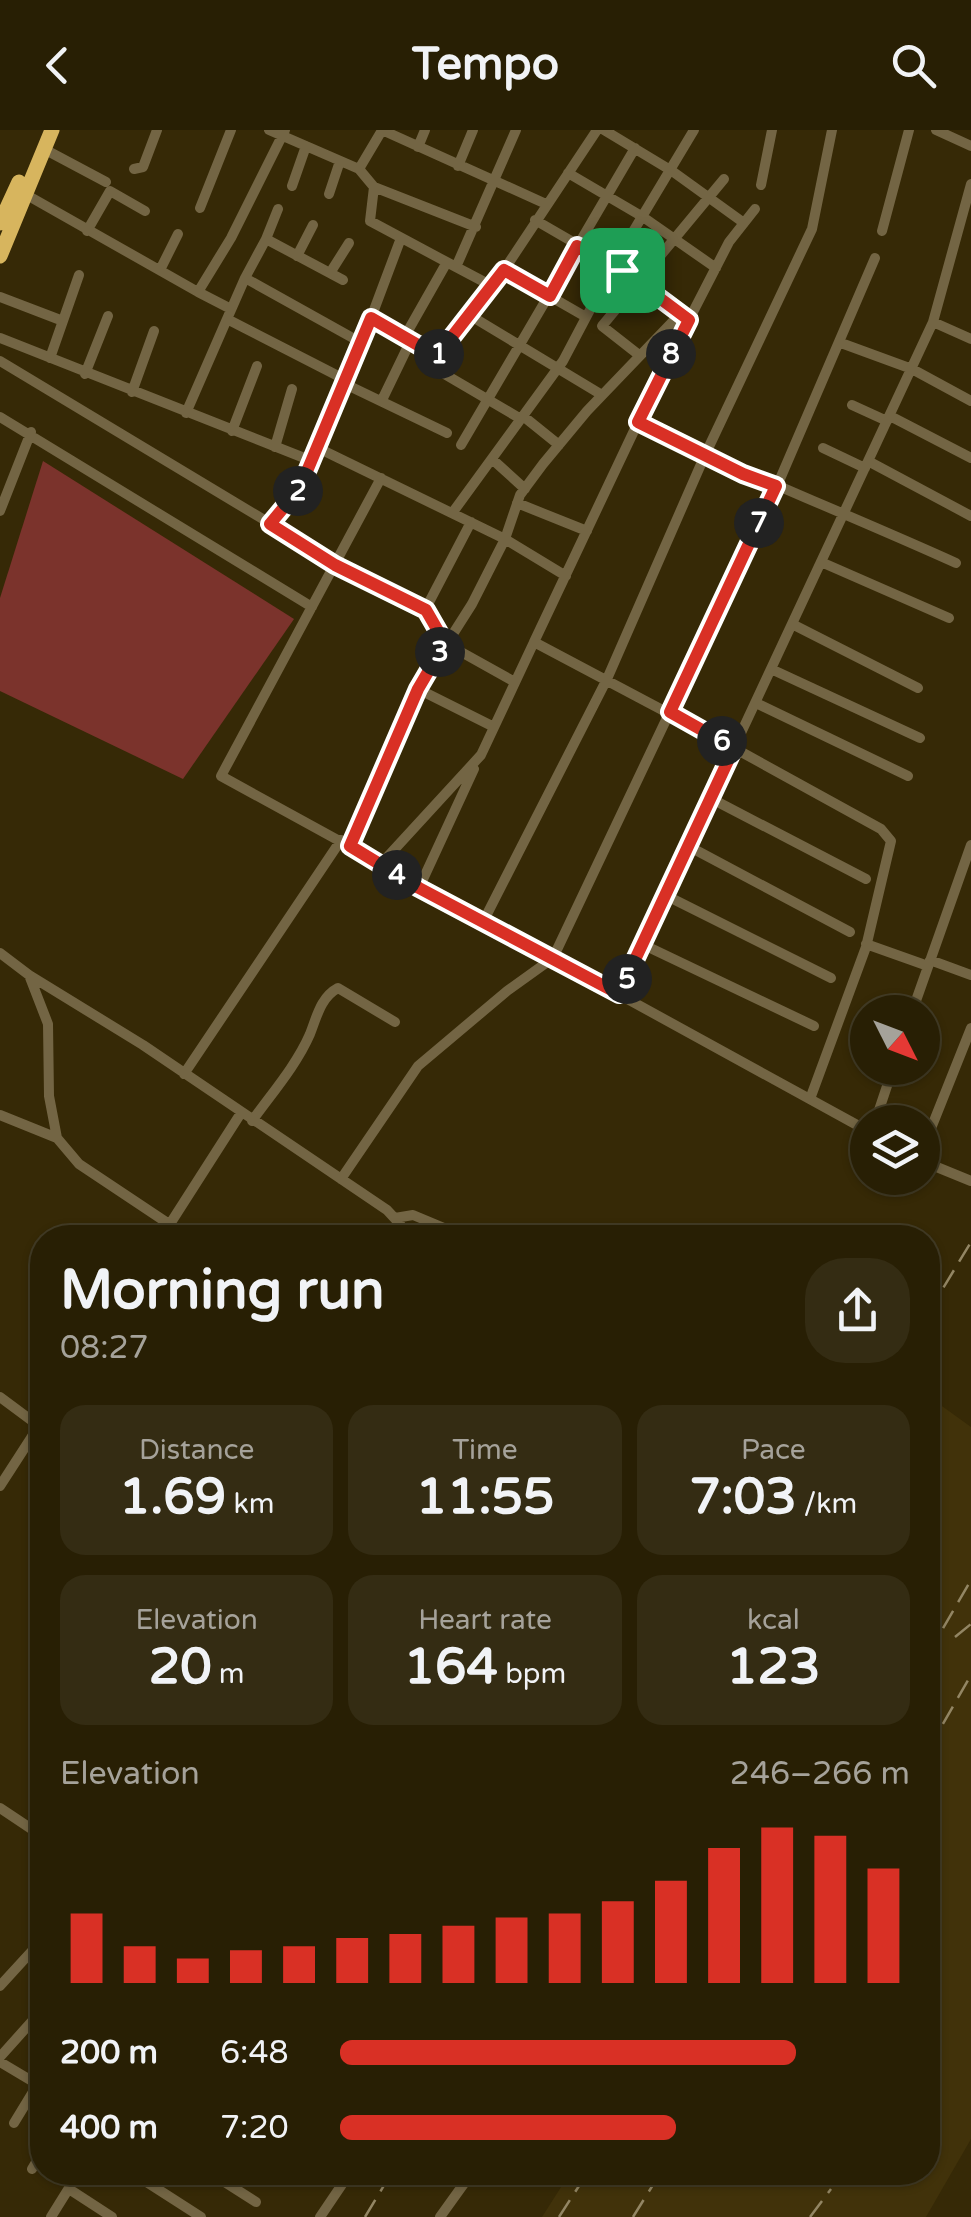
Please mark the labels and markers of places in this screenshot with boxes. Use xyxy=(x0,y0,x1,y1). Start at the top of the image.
pin xyxy=(580,228,665,313)
pin: 1 xyxy=(414,329,464,379)
pin: 8 xyxy=(646,329,696,379)
pin: 2 xyxy=(273,466,323,516)
pin: 7 xyxy=(734,498,784,548)
pin: 3 xyxy=(415,627,465,677)
pin: 6 xyxy=(697,716,747,766)
pin: 4 xyxy=(372,850,422,900)
pin: 5 xyxy=(602,954,652,1004)

